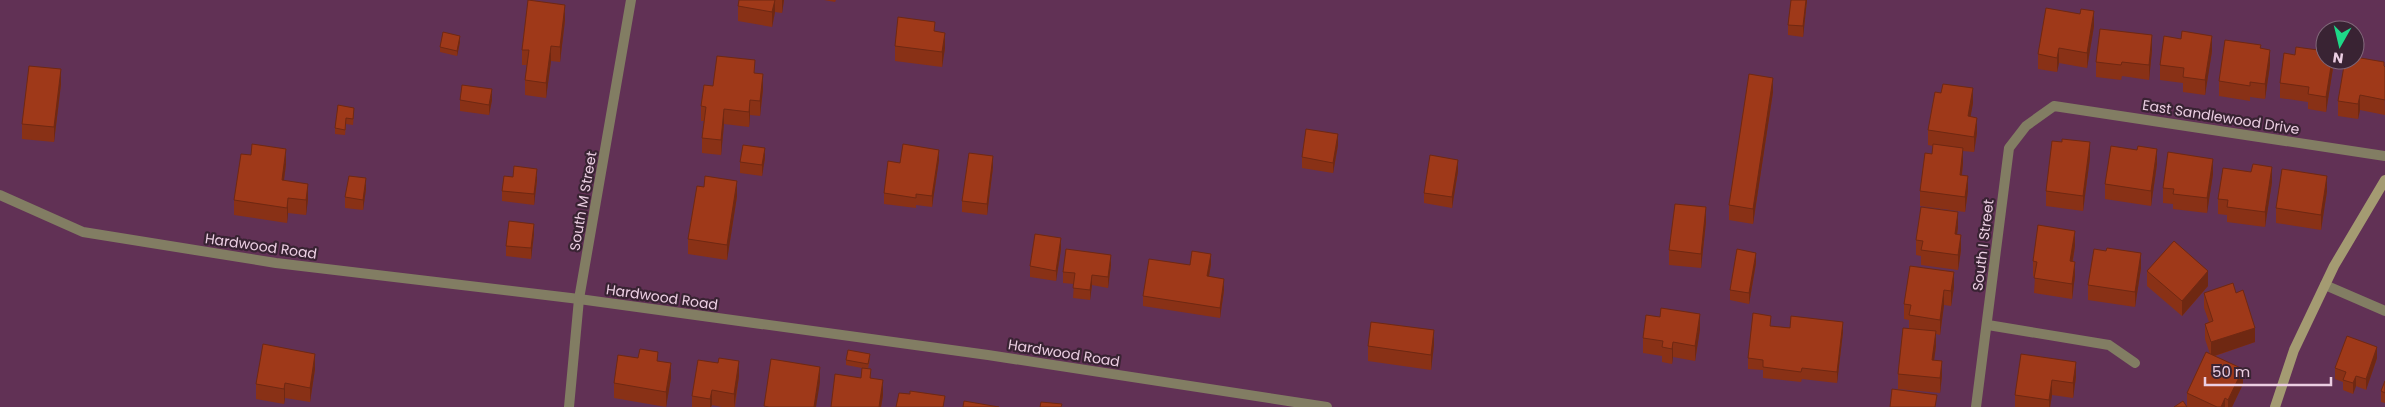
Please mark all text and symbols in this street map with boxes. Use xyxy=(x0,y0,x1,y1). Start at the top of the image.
north arrow xyxy=(2315,20,2365,70)
text: N xyxy=(2332,47,2345,69)
street label: East Sandlewood Drive xyxy=(2141,95,2301,139)
street label: South M Street xyxy=(564,150,602,252)
street label: South I Street xyxy=(1967,198,1999,292)
street label: Hardwood Road xyxy=(204,228,318,264)
street label: Hardwood Road xyxy=(605,279,719,315)
street label: Hardwood Road xyxy=(1007,334,1121,372)
scale bar xyxy=(2205,354,2331,386)
text: 50 m xyxy=(2212,361,2250,382)

